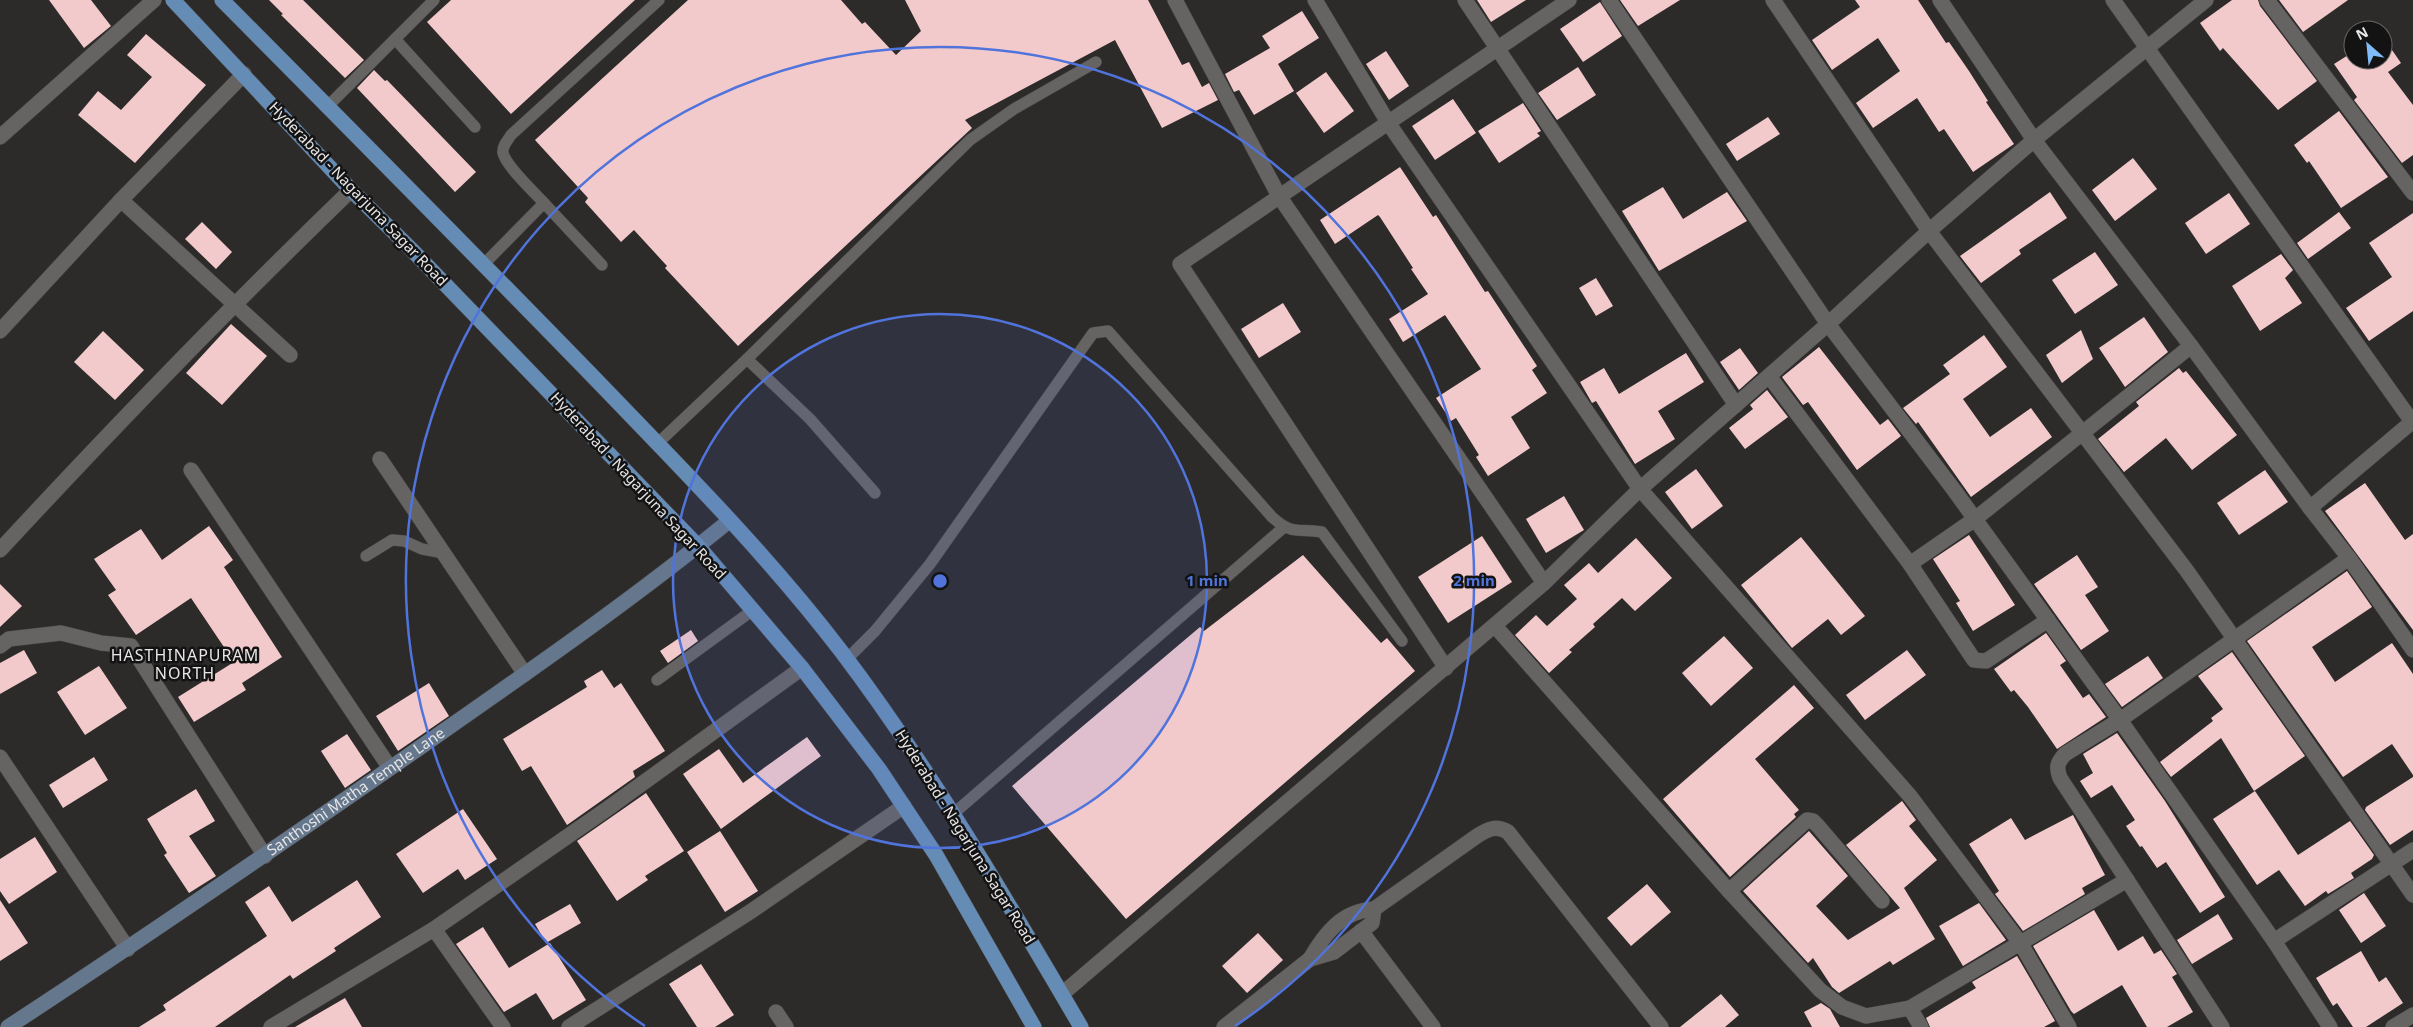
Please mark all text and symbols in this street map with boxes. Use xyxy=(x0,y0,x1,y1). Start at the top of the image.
north arrow xyxy=(2343,20,2393,70)
text: N xyxy=(2352,22,2371,44)
street label: Hyderabad - Nagarjuna Sagar Road xyxy=(265,97,452,290)
street label: Hyderabad - Nagarjuna Sagar Road xyxy=(546,387,731,583)
text: 1 min xyxy=(1186,570,1228,590)
text: 2 min xyxy=(1453,570,1495,590)
centre of rings xyxy=(931,572,949,590)
district label: HASTHINAPURAM NORTH xyxy=(111,644,259,684)
street label: Santhoshi Matha Temple Lane xyxy=(262,722,448,860)
street label: Hyderabad - Nagarjuna Sagar Road xyxy=(891,726,1040,947)

